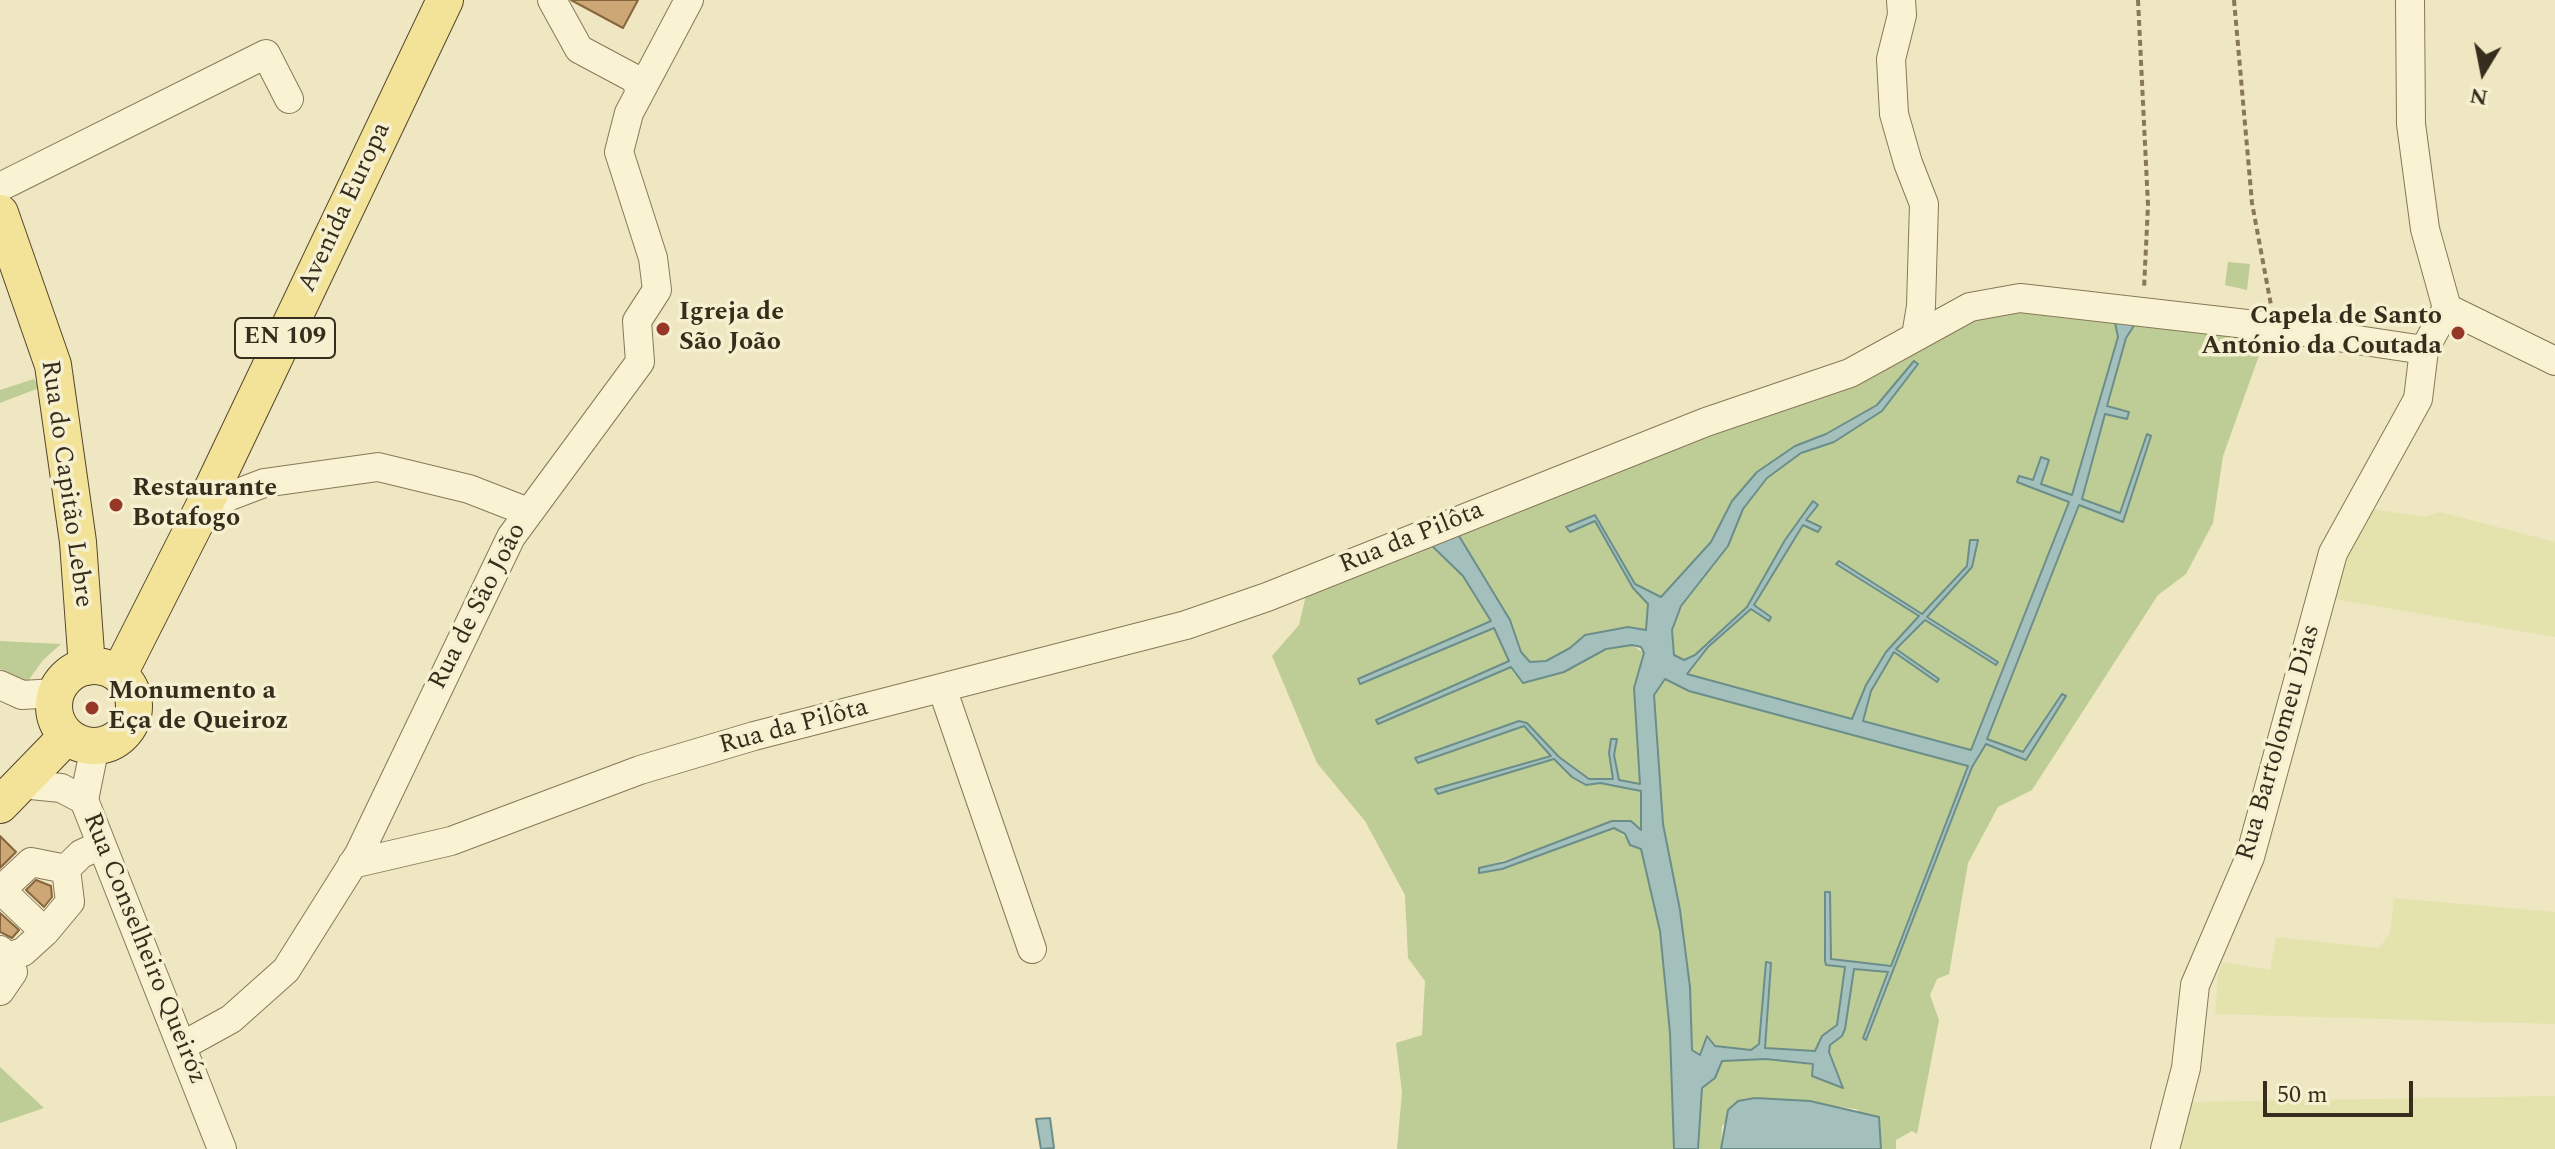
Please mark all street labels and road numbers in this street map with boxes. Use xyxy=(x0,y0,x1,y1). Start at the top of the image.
street label: Avenida Europa xyxy=(293,118,399,298)
road number: EN 109 xyxy=(235,318,335,358)
street label: Rua do Capitão Lebre xyxy=(32,358,98,610)
street label: Rua da Pilôta xyxy=(1335,496,1489,582)
street label: Rua de São João xyxy=(424,519,534,695)
street label: Rua Bartolomeu Dias xyxy=(2231,621,2329,865)
street label: Rua da Pilôta xyxy=(716,693,872,763)
street label: Rua Conselheiro Queiróz xyxy=(74,809,212,1089)

